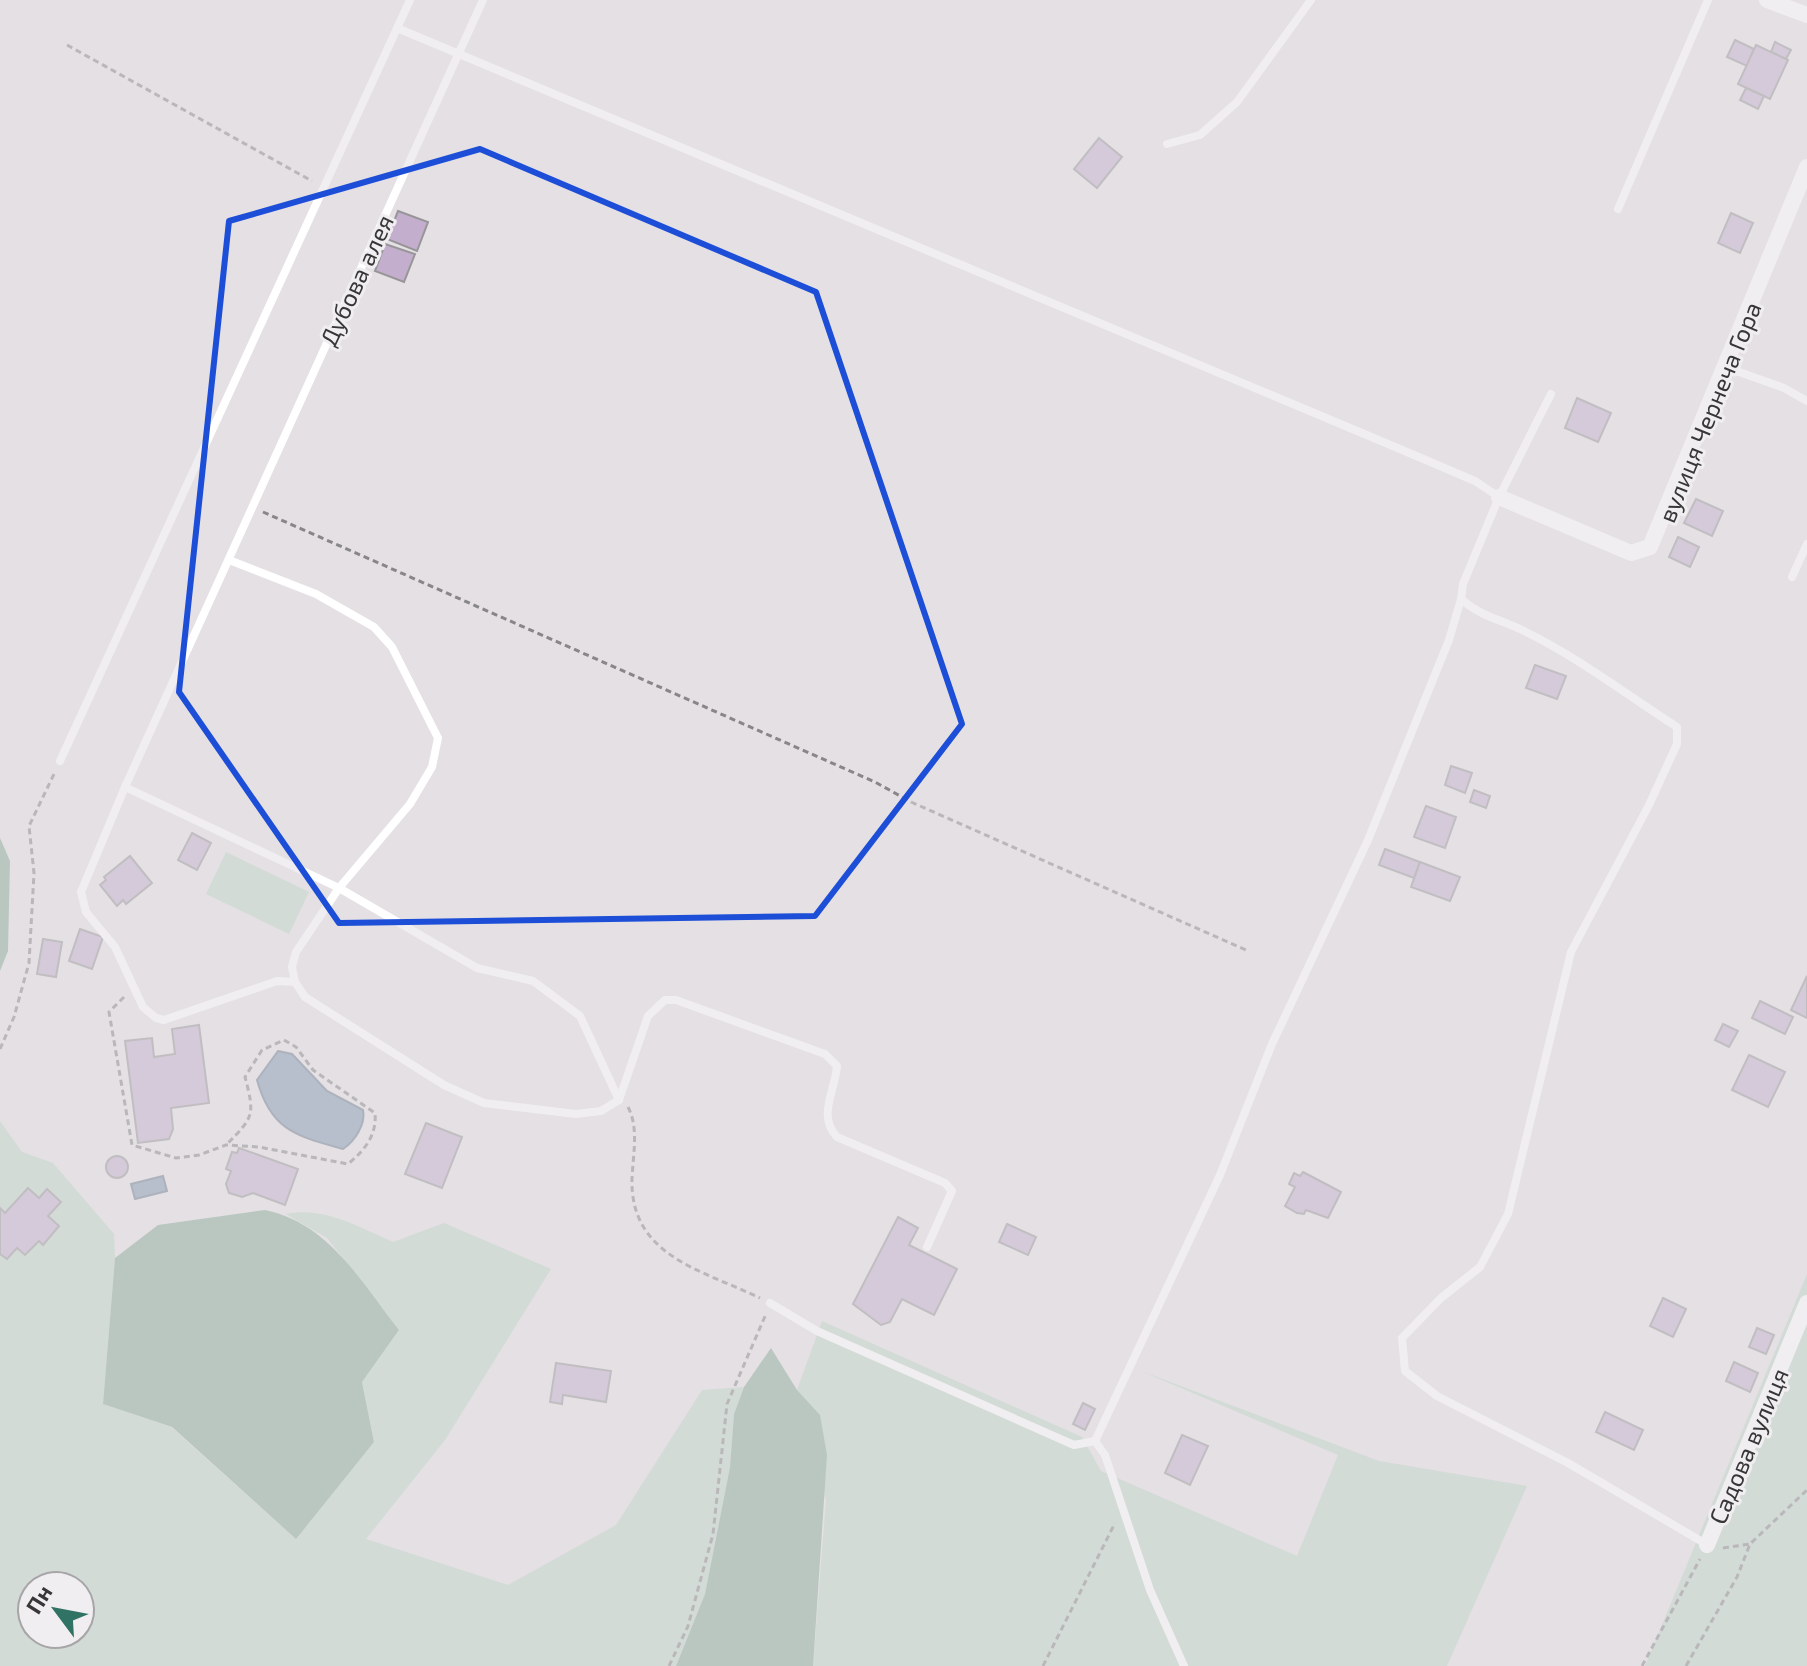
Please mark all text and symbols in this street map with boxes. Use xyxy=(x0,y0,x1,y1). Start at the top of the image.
street label: Дубова алея xyxy=(313,210,400,351)
street label: вулиця Чернеча Гора xyxy=(1652,298,1767,527)
street label: Садова вулиця xyxy=(1702,1364,1795,1529)
north arrow xyxy=(16,1570,96,1650)
text: Пн xyxy=(20,1580,57,1618)

